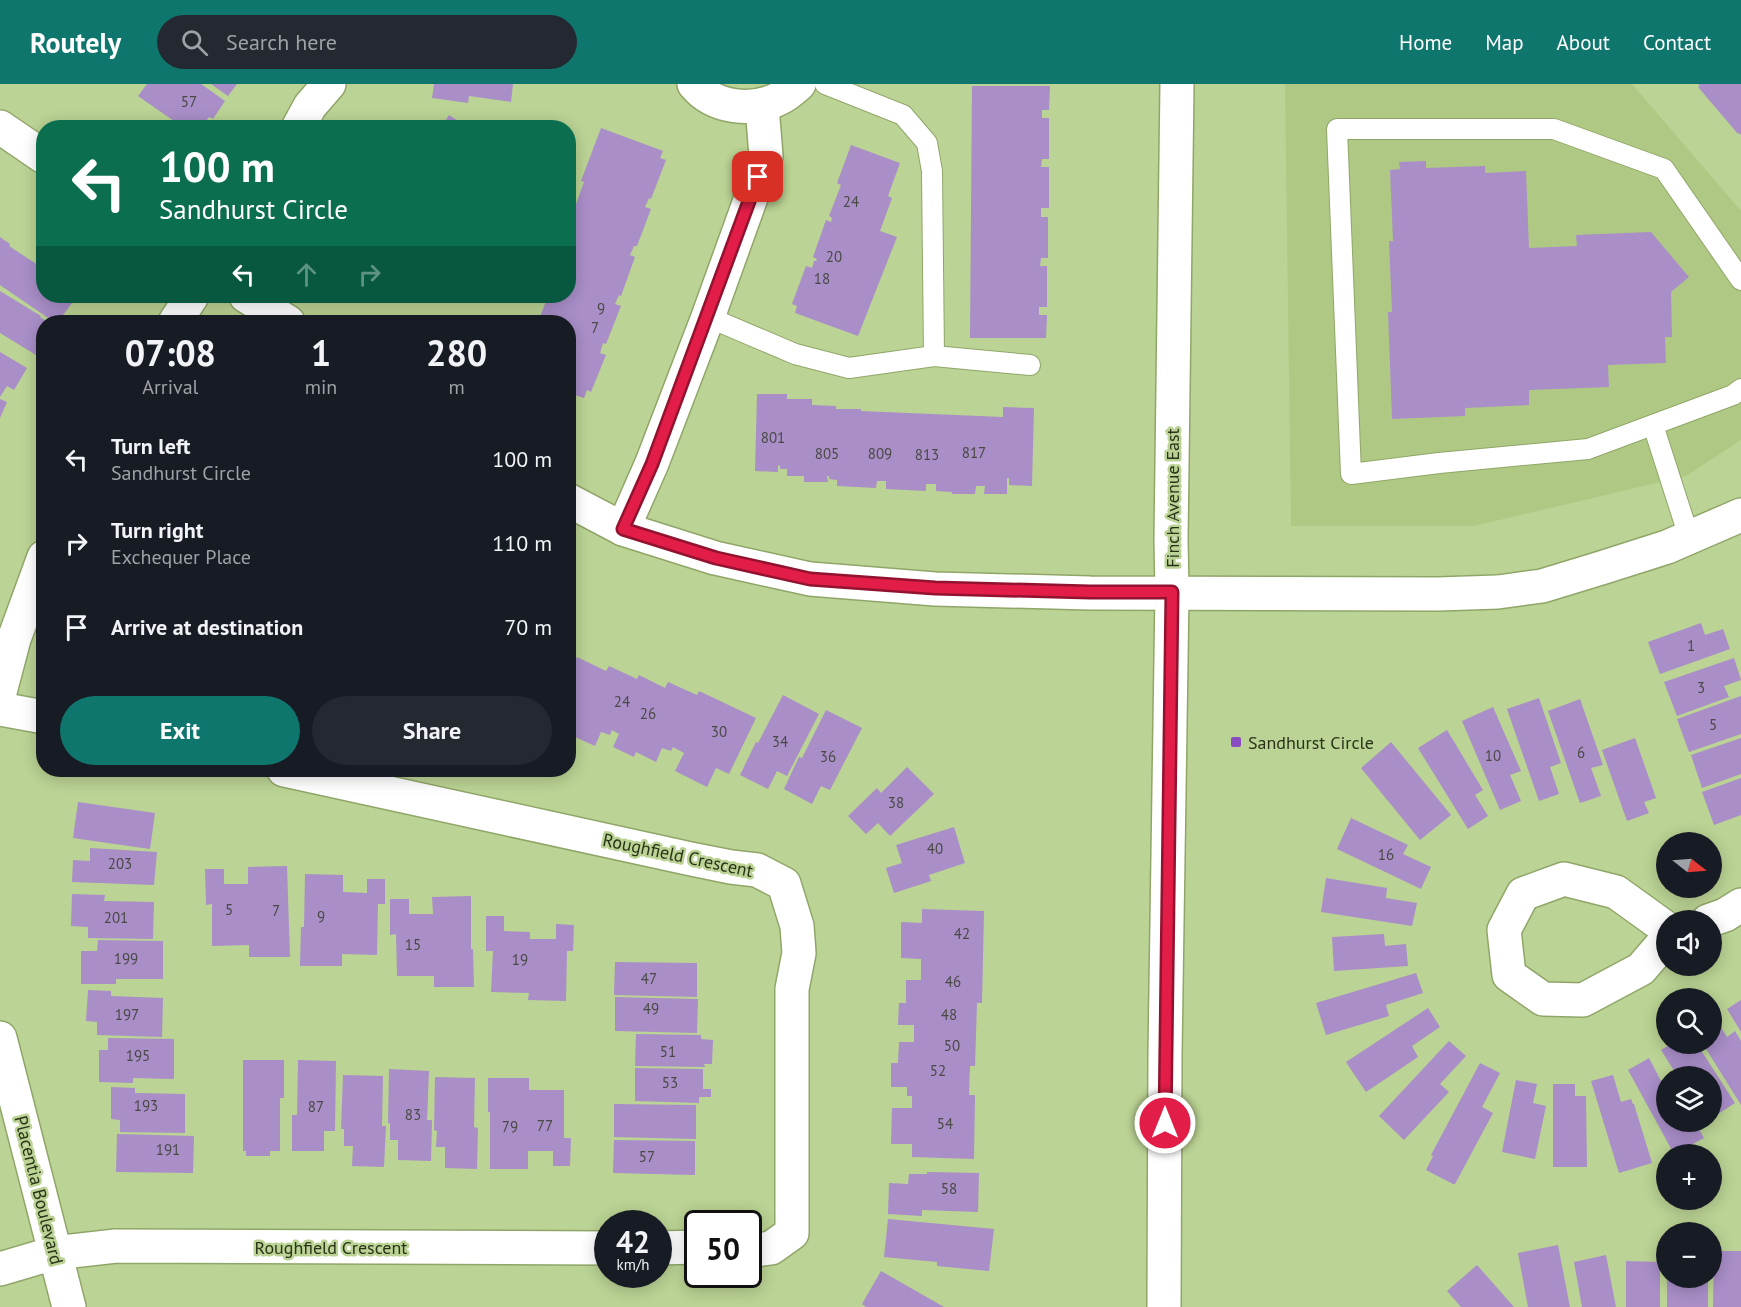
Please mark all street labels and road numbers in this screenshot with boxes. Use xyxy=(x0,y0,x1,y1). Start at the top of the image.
street label: Finch Avenue East xyxy=(1161,428,1184,568)
street label: Roughfield Crescent xyxy=(601,828,755,882)
street label: Placentia Boulevard xyxy=(9,1113,69,1267)
street label: Roughfield Crescent xyxy=(255,1236,407,1259)

